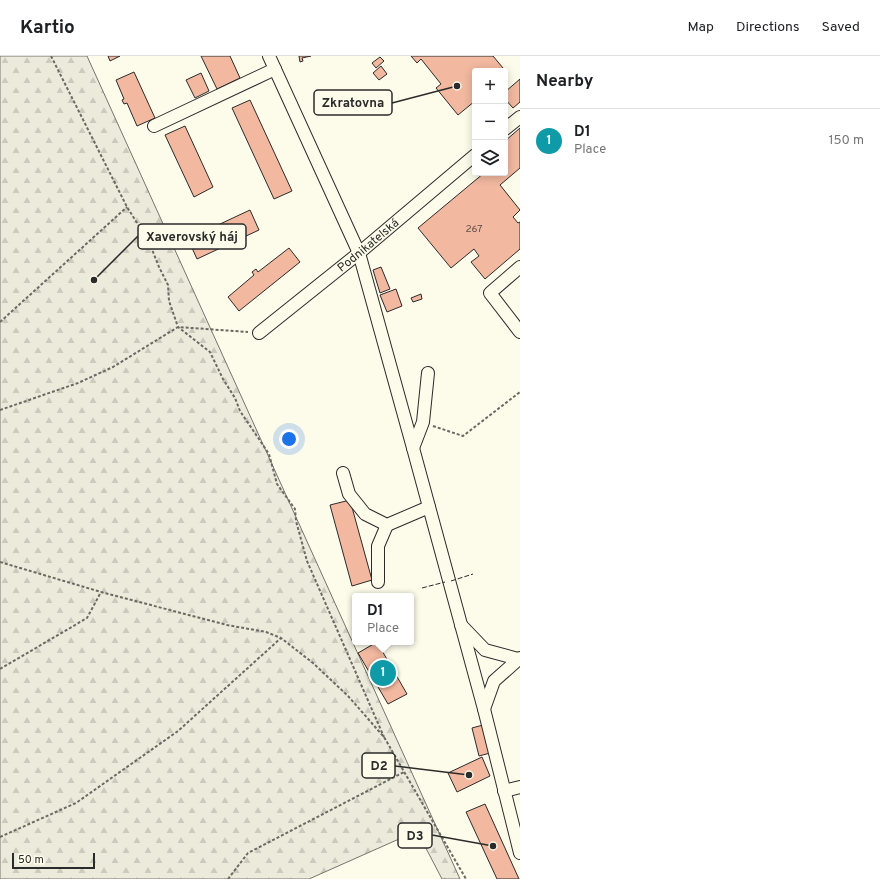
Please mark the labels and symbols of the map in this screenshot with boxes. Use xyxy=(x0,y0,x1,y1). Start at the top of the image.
callout: Zkratovna xyxy=(314,90,392,115)
text: Zkratovna xyxy=(322,96,384,112)
street label: Podnikatelská xyxy=(334,216,403,276)
house number: 267 xyxy=(465,223,483,236)
callout: Xaverovský háj xyxy=(138,224,246,249)
text: Xaverovský háj xyxy=(146,230,238,246)
your location xyxy=(279,429,299,449)
pin: 1 xyxy=(370,658,396,688)
callout: D2 xyxy=(362,753,395,778)
text: D2 xyxy=(370,759,388,775)
callout: D3 xyxy=(398,823,432,848)
text: D3 xyxy=(406,829,424,845)
scale bar xyxy=(12,851,95,870)

